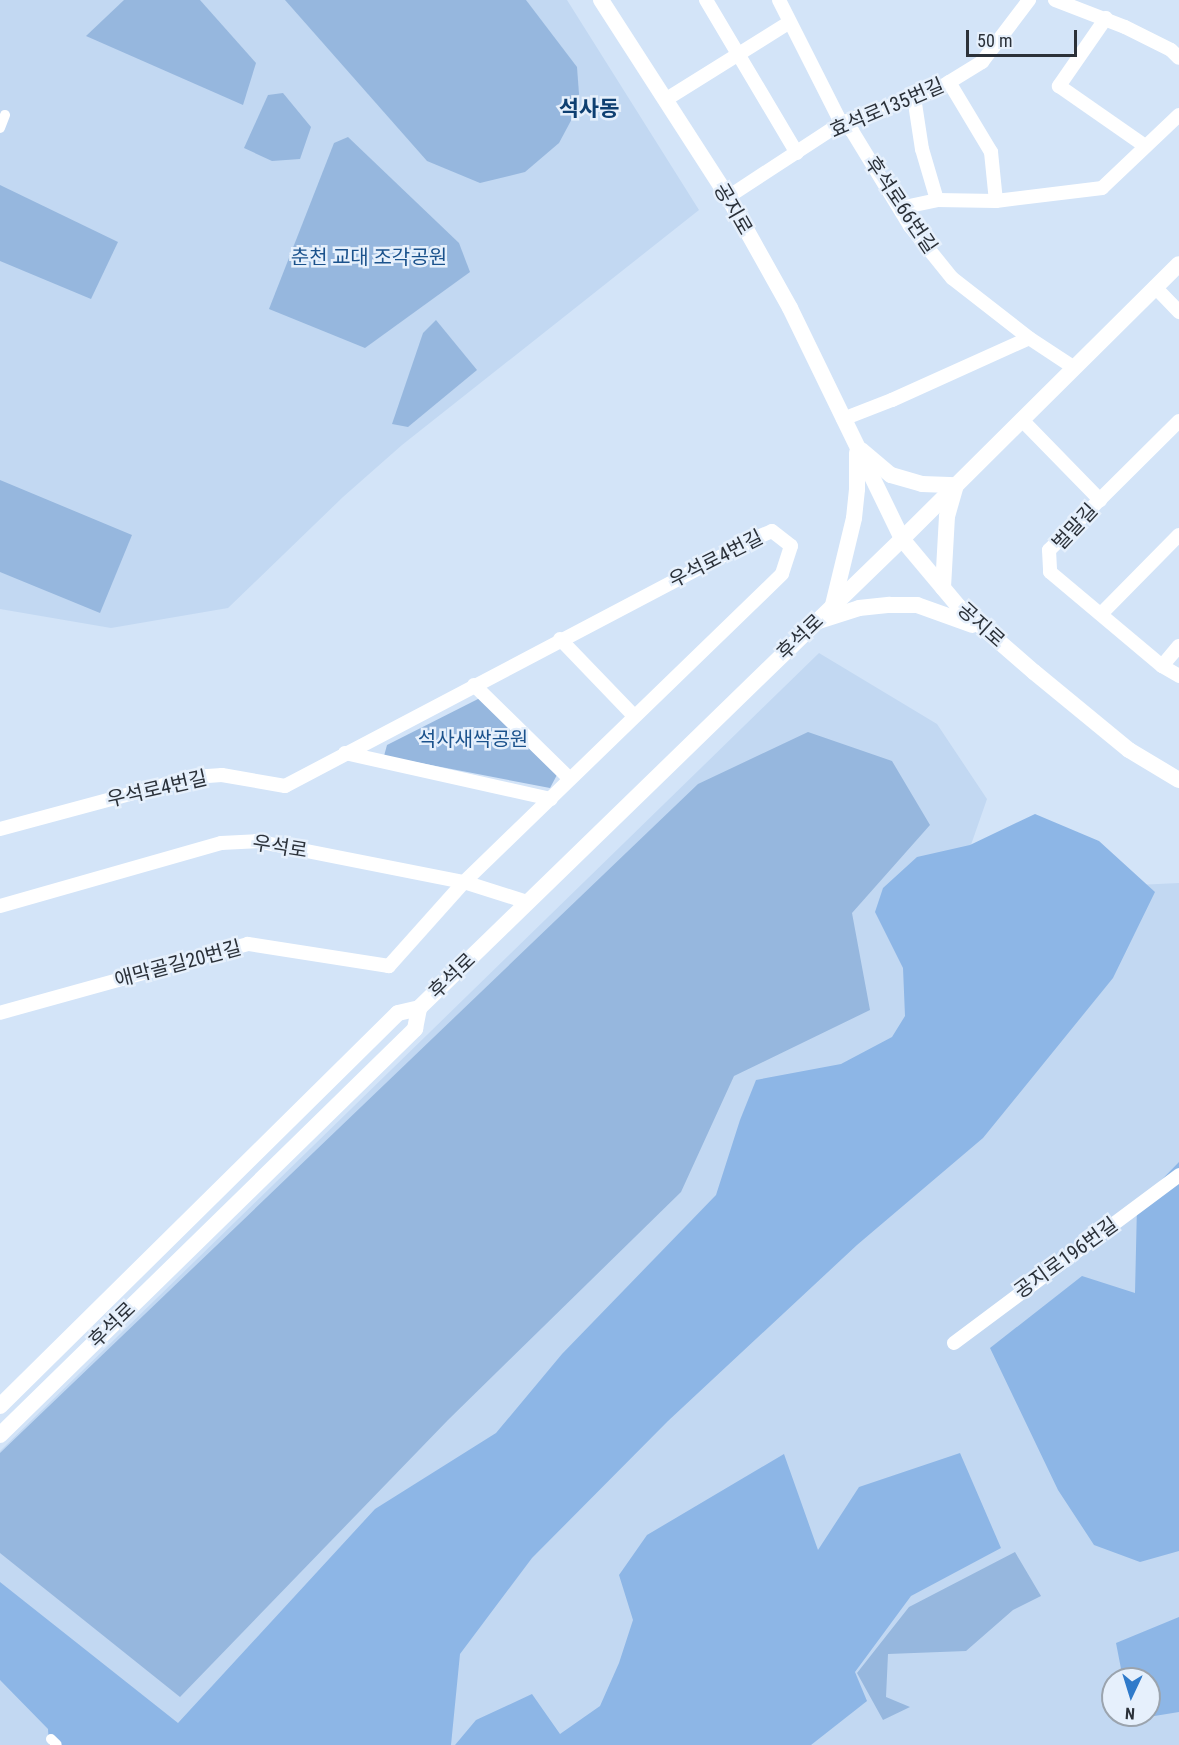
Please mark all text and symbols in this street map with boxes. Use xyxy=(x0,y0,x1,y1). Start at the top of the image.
scale bar xyxy=(969,18,1080,56)
text: 50 m xyxy=(977,30,1012,51)
street label: 효석로135번길 xyxy=(826,73,948,143)
district label: 석사동 xyxy=(559,96,619,122)
street label: 후석로66번길 xyxy=(860,152,942,258)
street label: 공지로 xyxy=(709,179,757,239)
park label: 춘천 교대 조각공원 xyxy=(291,245,447,269)
street label: 벌말길 xyxy=(1047,499,1103,555)
street label: 우석로4번길 xyxy=(665,525,767,593)
street label: 공지로 xyxy=(952,598,1010,652)
street label: 후석로 xyxy=(772,609,828,665)
park label: 석사새싹공원 xyxy=(418,727,528,751)
street label: 우석로4번길 xyxy=(105,766,209,812)
street label: 우석로 xyxy=(251,831,309,863)
street label: 애막골길20번길 xyxy=(112,936,244,992)
street label: 후석로 xyxy=(424,948,480,1004)
street label: 공지로196번길 xyxy=(1010,1213,1122,1303)
street label: 후석로 xyxy=(84,1297,140,1353)
north arrow xyxy=(1101,1667,1161,1727)
text: N xyxy=(1124,1704,1135,1723)

